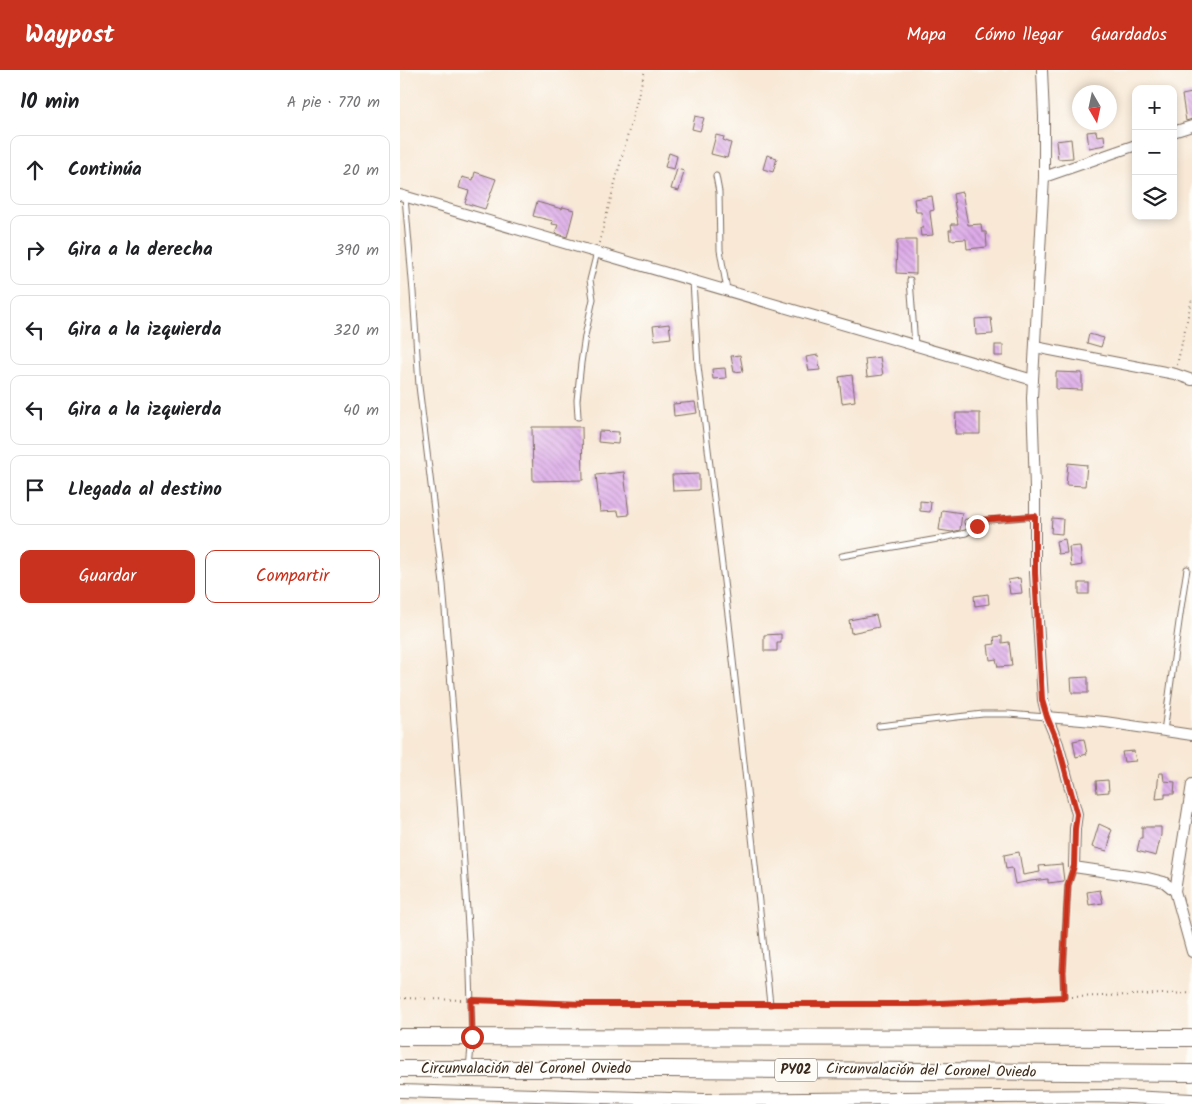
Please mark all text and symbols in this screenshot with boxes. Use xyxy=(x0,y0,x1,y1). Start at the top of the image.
text: Waypost xyxy=(25,16,114,55)
text: Mapa xyxy=(907,21,946,50)
text: Cómo llegar xyxy=(974,21,1063,50)
text: Guardados xyxy=(1091,21,1167,50)
north arrow xyxy=(1072,85,1117,130)
map controls xyxy=(1132,85,1177,220)
button: + xyxy=(1132,85,1177,130)
text: 10 min xyxy=(20,86,80,119)
text: A pie · 770 m xyxy=(287,90,380,115)
button: − xyxy=(1132,130,1177,175)
text: Continúa xyxy=(68,155,142,185)
icon: ahead xyxy=(21,156,49,184)
text: 20 m xyxy=(343,158,379,183)
button: layers xyxy=(1132,175,1177,220)
text: Gira a la derecha xyxy=(68,235,213,265)
icon: right xyxy=(21,236,49,264)
text: 390 m xyxy=(335,238,379,263)
text: Gira a la izquierda xyxy=(68,315,221,345)
icon: left xyxy=(21,316,49,344)
text: 320 m xyxy=(333,318,379,343)
text: Gira a la izquierda xyxy=(68,395,221,425)
icon: left xyxy=(21,396,49,424)
text: 40 m xyxy=(343,398,379,423)
text: Llegada al destino xyxy=(68,475,222,505)
icon: arrive xyxy=(21,476,49,504)
route end xyxy=(966,515,989,538)
button: Guardar xyxy=(20,550,195,603)
button: Compartir xyxy=(205,550,380,603)
route start xyxy=(461,1026,484,1049)
street label: Circunvalación del Coronel Oviedo xyxy=(421,1057,631,1081)
street label: Circunvalación del Coronel Oviedo xyxy=(826,1057,1037,1085)
road number: PY02 xyxy=(775,1058,817,1082)

